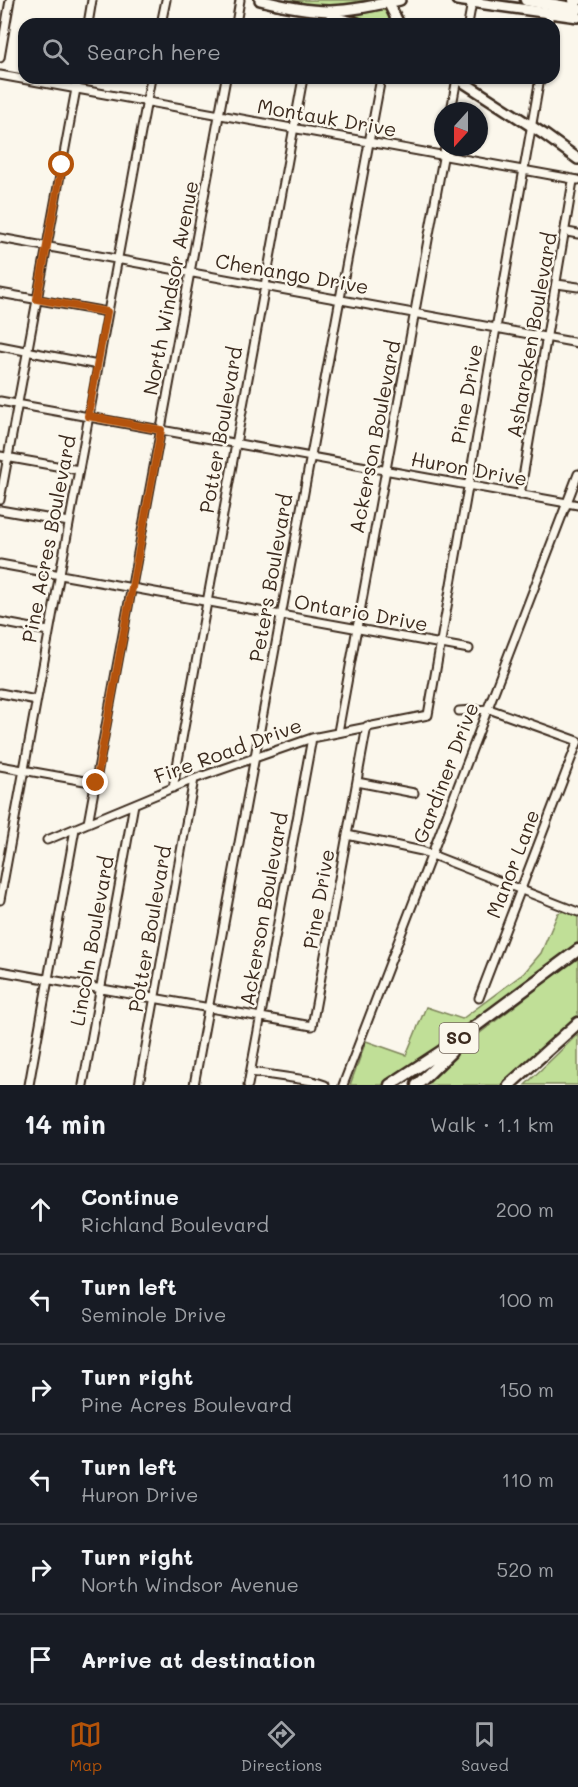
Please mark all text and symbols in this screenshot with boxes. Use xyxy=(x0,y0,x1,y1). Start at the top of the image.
search box xyxy=(18,18,560,84)
icon: search xyxy=(39,35,72,68)
text: Search here xyxy=(87,37,221,66)
street label: Montauk Drive xyxy=(256,92,399,142)
north arrow xyxy=(434,102,488,156)
route start xyxy=(48,151,74,177)
street label: North Windsor Avenue xyxy=(136,178,204,397)
street label: Asharoken Boulevard xyxy=(500,230,562,440)
street label: Chenango Drive xyxy=(213,247,371,299)
street label: Ackerson Boulevard xyxy=(343,338,405,536)
street label: Pine Drive xyxy=(444,342,488,446)
street label: Potter Boulevard xyxy=(193,344,247,515)
street label: Pine Acres Boulevard xyxy=(15,433,81,645)
street label: Huron Drive xyxy=(409,445,529,491)
street label: Peters Boulevard xyxy=(242,492,298,664)
street label: Ontario Drive xyxy=(292,587,430,637)
street label: Gardiner Drive xyxy=(406,698,484,847)
street label: Fire Road Drive xyxy=(150,711,305,789)
route end xyxy=(82,769,108,795)
street label: Manor Lane xyxy=(479,806,545,922)
street label: Ackerson Boulevard xyxy=(233,810,293,1008)
street label: Potter Boulevard xyxy=(122,843,176,1014)
street label: Pine Drive xyxy=(296,847,340,951)
street label: Lincoln Boulevard xyxy=(63,854,119,1028)
road number: SO xyxy=(440,1023,478,1053)
text: 14 min xyxy=(24,1107,106,1141)
text: Walk · 1.1 km xyxy=(430,1111,554,1137)
text: Continue xyxy=(81,1182,179,1211)
icon: ahead xyxy=(24,1193,57,1226)
text: 200 m xyxy=(496,1196,554,1222)
text: Richland Boulevard xyxy=(81,1211,269,1237)
text: Turn left xyxy=(81,1272,177,1301)
icon: left xyxy=(24,1283,57,1316)
text: 100 m xyxy=(498,1286,554,1312)
text: Seminole Drive xyxy=(81,1301,226,1327)
text: Turn right xyxy=(81,1362,193,1391)
icon: right xyxy=(24,1373,57,1406)
text: 150 m xyxy=(499,1376,554,1402)
text: Pine Acres Boulevard xyxy=(81,1391,292,1417)
text: Turn left xyxy=(81,1452,177,1481)
icon: left xyxy=(24,1463,57,1496)
text: 110 m xyxy=(501,1466,554,1492)
text: Huron Drive xyxy=(81,1481,198,1507)
text: Turn right xyxy=(81,1542,193,1571)
icon: right xyxy=(24,1553,57,1586)
text: 520 m xyxy=(497,1556,554,1582)
text: North Windsor Avenue xyxy=(81,1571,299,1597)
icon: arrive xyxy=(24,1643,57,1676)
text: Arrive at destination xyxy=(81,1645,316,1674)
tab: Map xyxy=(69,1718,102,1775)
tab: Directions xyxy=(241,1718,322,1775)
tab: Saved xyxy=(461,1718,509,1775)

